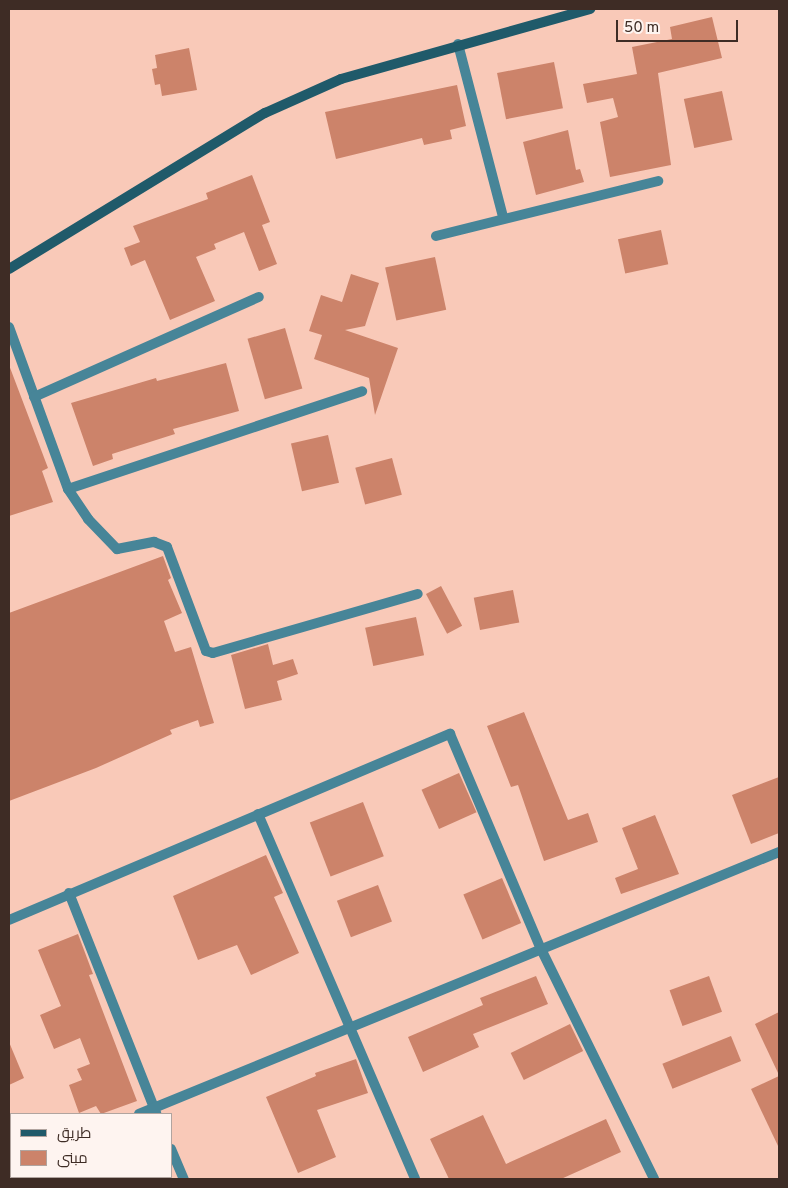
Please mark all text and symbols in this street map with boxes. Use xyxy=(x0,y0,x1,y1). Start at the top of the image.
scale bar xyxy=(618,10,740,42)
text: 50 m xyxy=(624,19,659,38)
legend xyxy=(10,1113,172,1178)
text: طريق xyxy=(57,1125,91,1144)
text: مبنى xyxy=(57,1150,88,1169)

